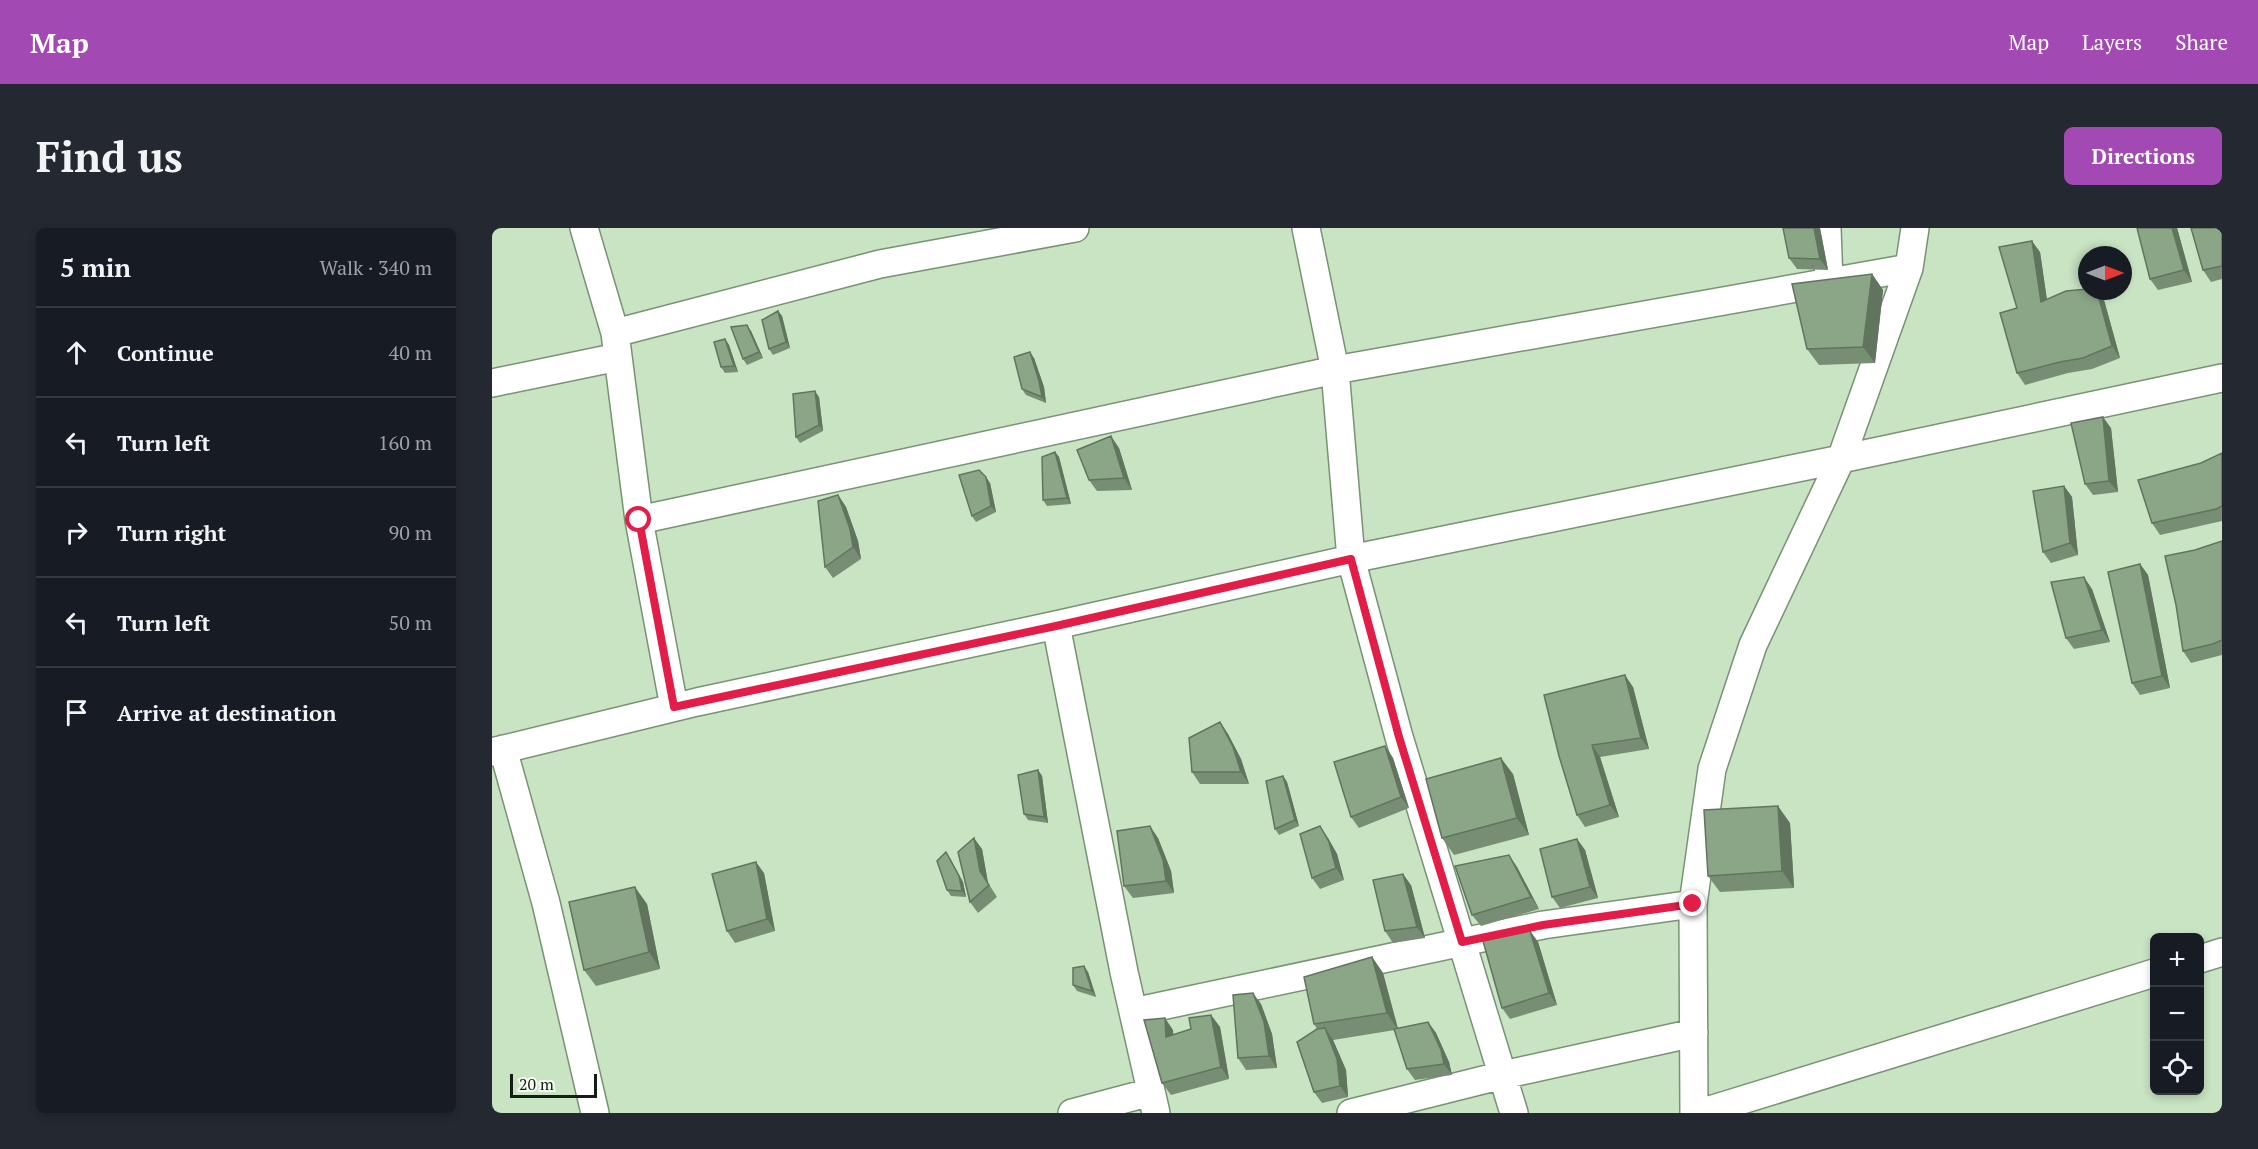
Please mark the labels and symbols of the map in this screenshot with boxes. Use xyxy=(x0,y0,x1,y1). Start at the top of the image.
north arrow xyxy=(2078,246,2132,300)
route start xyxy=(625,506,651,532)
route end xyxy=(1679,890,1705,916)
scale bar xyxy=(510,1071,597,1098)

